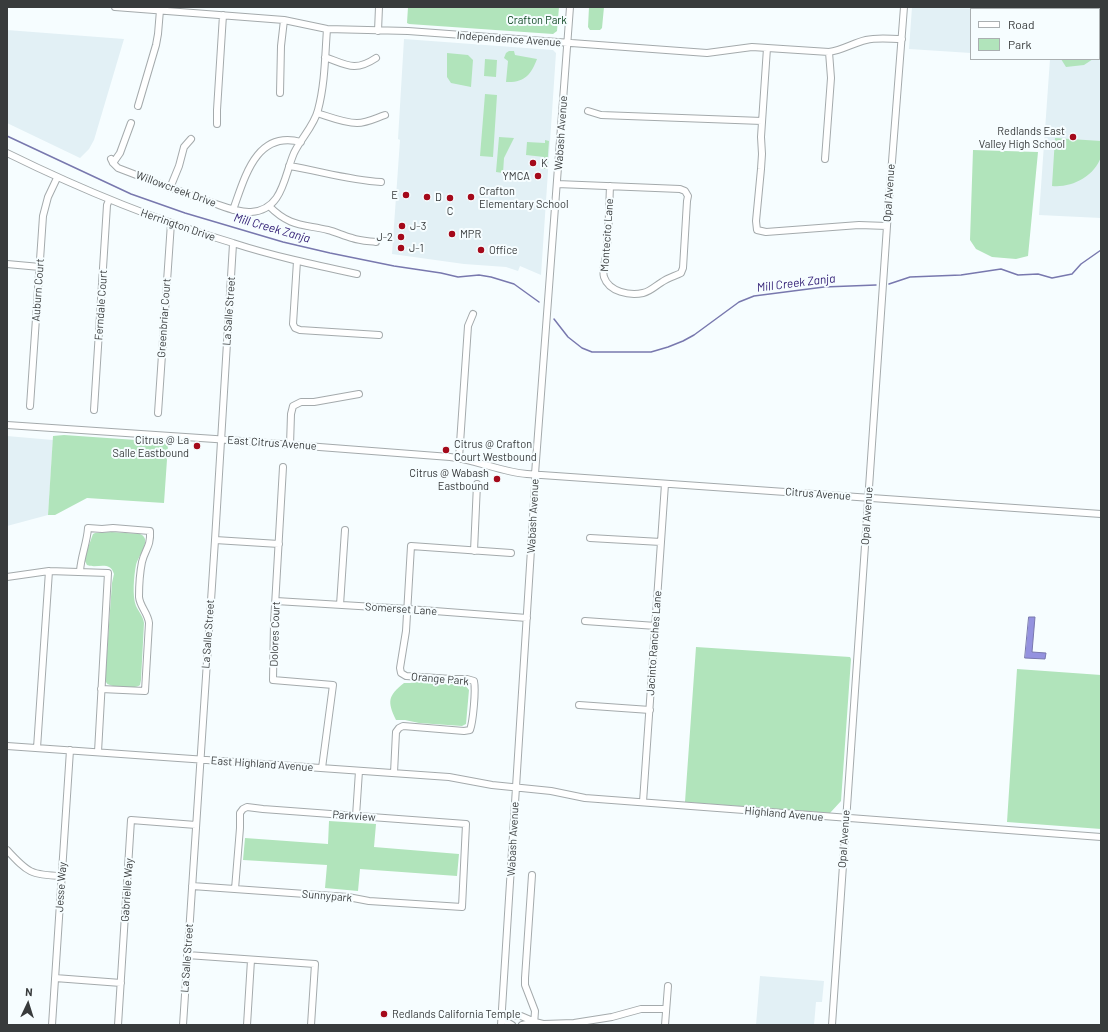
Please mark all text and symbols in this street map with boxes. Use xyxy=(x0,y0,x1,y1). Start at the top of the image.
legend xyxy=(970,8,1100,60)
park label: Crafton Park xyxy=(507,13,567,27)
text: Road xyxy=(1008,17,1035,31)
street label: Independence Avenue xyxy=(456,29,562,49)
text: Park xyxy=(1008,37,1032,51)
street label: Wabash Avenue xyxy=(552,95,570,171)
place label: Redlands East Valley High School xyxy=(979,124,1065,150)
marker: Redlands East Valley High School xyxy=(1068,132,1078,142)
place label: K xyxy=(541,156,548,170)
marker: K xyxy=(528,158,538,168)
street label: Opal Avenue xyxy=(880,163,898,223)
street label: Willowcreek Drive xyxy=(134,168,218,210)
place label: YMCA xyxy=(503,169,530,183)
marker: YMCA xyxy=(533,171,543,181)
place label: Crafton Elementary School xyxy=(479,184,569,210)
place label: E xyxy=(391,188,398,202)
marker: E xyxy=(401,190,411,200)
place label: D xyxy=(435,190,442,204)
marker: D xyxy=(422,192,432,202)
marker: Crafton Elementary School xyxy=(466,192,476,202)
marker: C xyxy=(445,193,455,203)
street label: Montecito Lane xyxy=(598,198,616,272)
place label: C xyxy=(447,204,453,218)
street label: Herrington Drive xyxy=(139,206,217,244)
water label: Mill Creek Zanja xyxy=(232,210,312,246)
place label: J-3 xyxy=(410,219,426,233)
marker: J-3 xyxy=(397,221,407,231)
place label: MPR xyxy=(460,227,481,241)
marker: MPR xyxy=(447,229,457,239)
place label: J-2 xyxy=(376,230,393,244)
marker: J-2 xyxy=(396,232,406,242)
place label: J-1 xyxy=(409,241,424,255)
marker: J-1 xyxy=(396,243,406,253)
place label: Office xyxy=(489,243,518,257)
marker: Office xyxy=(476,245,486,255)
street label: Auburn Court xyxy=(29,258,47,322)
street label: Ferndale Court xyxy=(92,269,110,341)
water label: Mill Creek Zanja xyxy=(756,271,836,295)
street label: La Salle Street xyxy=(220,276,238,346)
street label: Greenbriar Court xyxy=(155,278,173,358)
place label: Citrus @ La Salle Eastbound xyxy=(113,433,189,459)
street label: East Citrus Avenue xyxy=(227,433,317,453)
place label: Citrus @ Crafton Court Westbound xyxy=(454,437,537,463)
marker: Citrus @ La Salle Eastbound xyxy=(192,441,202,451)
marker: Citrus @ Crafton Court Westbound xyxy=(441,445,451,455)
place label: Citrus @ Wabash Eastbound xyxy=(409,466,489,492)
marker: Citrus @ Wabash Eastbound xyxy=(492,474,502,484)
street label: Wabash Avenue xyxy=(524,478,542,554)
street label: Citrus Avenue xyxy=(785,485,851,503)
street label: Opal Avenue xyxy=(858,486,876,546)
street label: Jacinto Ranches Lane xyxy=(644,590,664,696)
street label: La Salle Street xyxy=(199,599,217,669)
street label: Somerset Lane xyxy=(365,600,437,618)
street label: Dolores Court xyxy=(267,601,283,667)
street label: Orange Park xyxy=(411,670,469,688)
street label: East Highland Avenue xyxy=(210,754,314,774)
street label: Wabash Avenue xyxy=(504,801,522,877)
street label: Highland Avenue xyxy=(744,804,824,824)
street label: Parkview xyxy=(332,808,376,824)
street label: Opal Avenue xyxy=(835,809,853,869)
street label: Gabrielle Way xyxy=(118,858,136,922)
street label: Jesse Way xyxy=(53,861,69,913)
street label: Sunnypark xyxy=(301,887,353,905)
street label: La Salle Street xyxy=(178,923,196,993)
north arrow xyxy=(8,984,48,1024)
text: N xyxy=(25,985,33,998)
place label: Redlands California Temple xyxy=(392,1007,520,1021)
marker: Redlands California Temple xyxy=(379,1009,389,1019)

